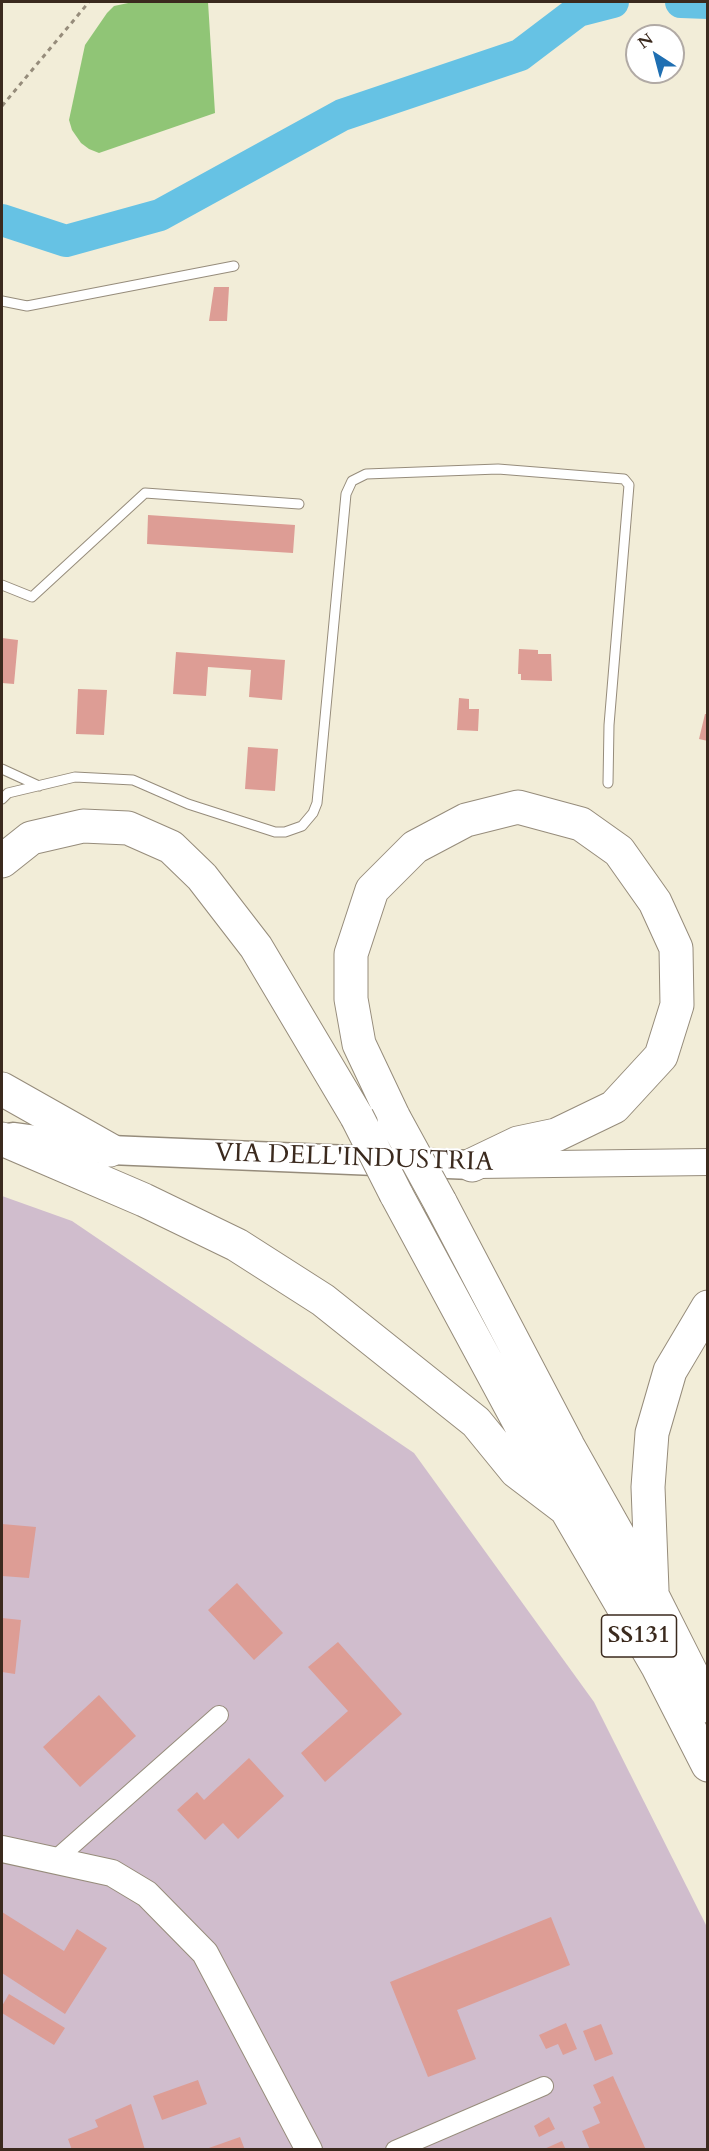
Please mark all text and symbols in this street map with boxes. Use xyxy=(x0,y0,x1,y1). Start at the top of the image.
north arrow xyxy=(625,24,685,84)
text: N xyxy=(634,28,658,54)
street label: VIA DELL'INDUSTRIA xyxy=(214,1139,494,1179)
road number: SS131 xyxy=(602,1615,676,1657)

